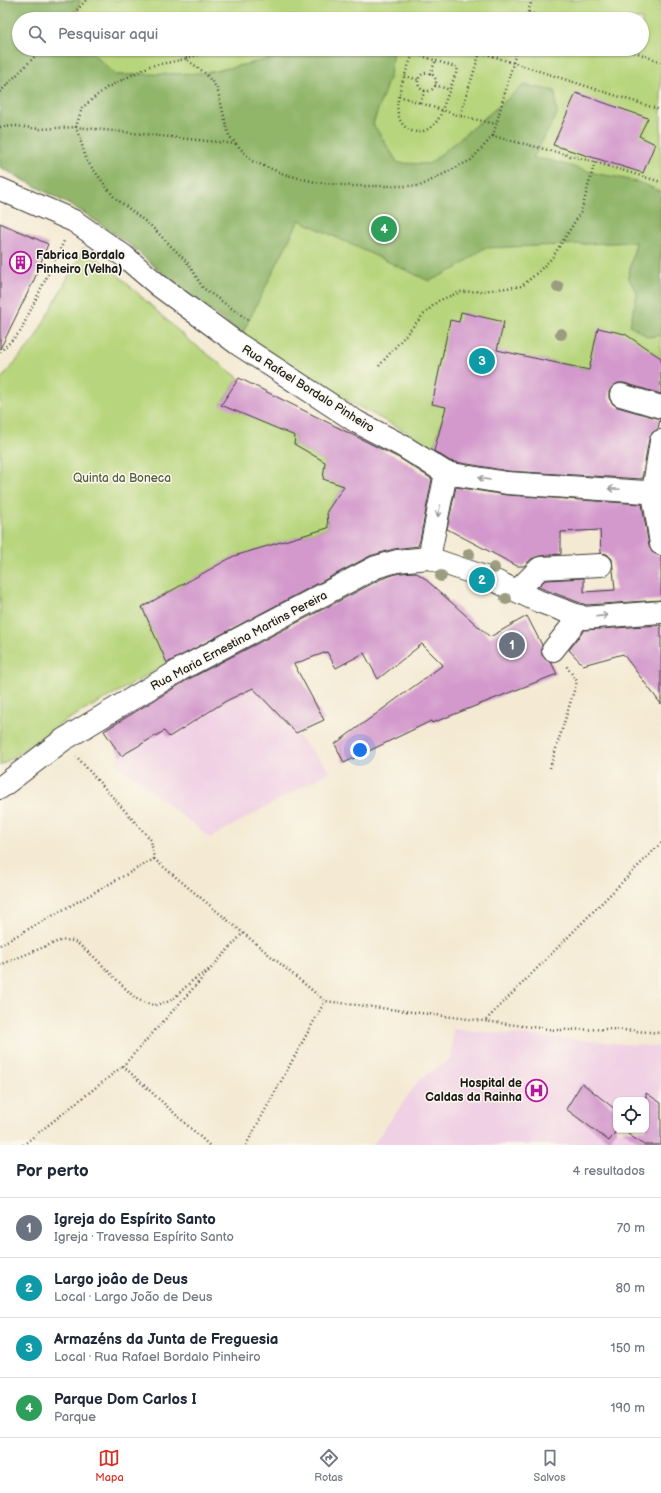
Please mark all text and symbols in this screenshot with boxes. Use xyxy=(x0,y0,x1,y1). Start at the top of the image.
search box xyxy=(12,12,649,56)
icon: search xyxy=(26,23,48,45)
text: Pesquisar aqui xyxy=(58,25,158,44)
pin: 4 xyxy=(371,214,397,244)
place label: Fabrica Bordalo Pinheiro (Velha) xyxy=(36,248,125,277)
building icon: Fabrica Bordalo Pinheiro (Velha) xyxy=(8,249,34,275)
street label: Rua Rafael Bordalo Pinheiro xyxy=(239,342,377,436)
pin: 3 xyxy=(469,346,495,376)
park label: Quinta da Boneca xyxy=(73,471,171,486)
one-way arrow xyxy=(478,475,491,483)
one-way arrow xyxy=(608,486,621,493)
one-way arrow xyxy=(435,504,443,517)
pin: 2 xyxy=(469,565,495,595)
street label: Rua Maria Ernestina Martins Pereira xyxy=(148,588,330,694)
one-way arrow xyxy=(595,612,608,620)
pin: 1 xyxy=(499,630,525,660)
your location xyxy=(350,740,370,760)
place label: Hospital de Caldas da Rainha xyxy=(425,1076,522,1105)
hospital icon: Hospital de Caldas da Rainha xyxy=(524,1077,550,1103)
map controls xyxy=(613,1097,649,1133)
button: locate xyxy=(613,1097,649,1133)
text: Por perto xyxy=(16,1161,89,1181)
text: 4 resultados xyxy=(573,1163,645,1179)
text: Igreja do Espírito Santo xyxy=(54,1210,216,1229)
text: 1 xyxy=(26,1220,32,1236)
text: 70 m xyxy=(617,1220,645,1236)
text: Igreja · Travessa Espírito Santo xyxy=(54,1229,234,1245)
text: Largo joâo de Deus xyxy=(54,1270,188,1289)
text: 2 xyxy=(25,1280,33,1296)
text: 80 m xyxy=(616,1280,645,1296)
text: Local · Largo João de Deus xyxy=(54,1289,212,1305)
text: Armazéns da Junta de Freguesia xyxy=(54,1330,278,1349)
text: 3 xyxy=(25,1340,33,1356)
text: 150 m xyxy=(611,1340,645,1356)
text: Local · Rua Rafael Bordalo Pinheiro xyxy=(54,1349,261,1365)
text: Parque Dom Carlos I xyxy=(54,1390,197,1409)
text: 4 xyxy=(25,1400,33,1416)
text: 190 m xyxy=(611,1400,645,1416)
text: Parque xyxy=(54,1409,96,1425)
tab: Mapa xyxy=(95,1447,124,1484)
tab: Rotas xyxy=(314,1447,343,1484)
tab: Salvos xyxy=(534,1447,566,1484)

